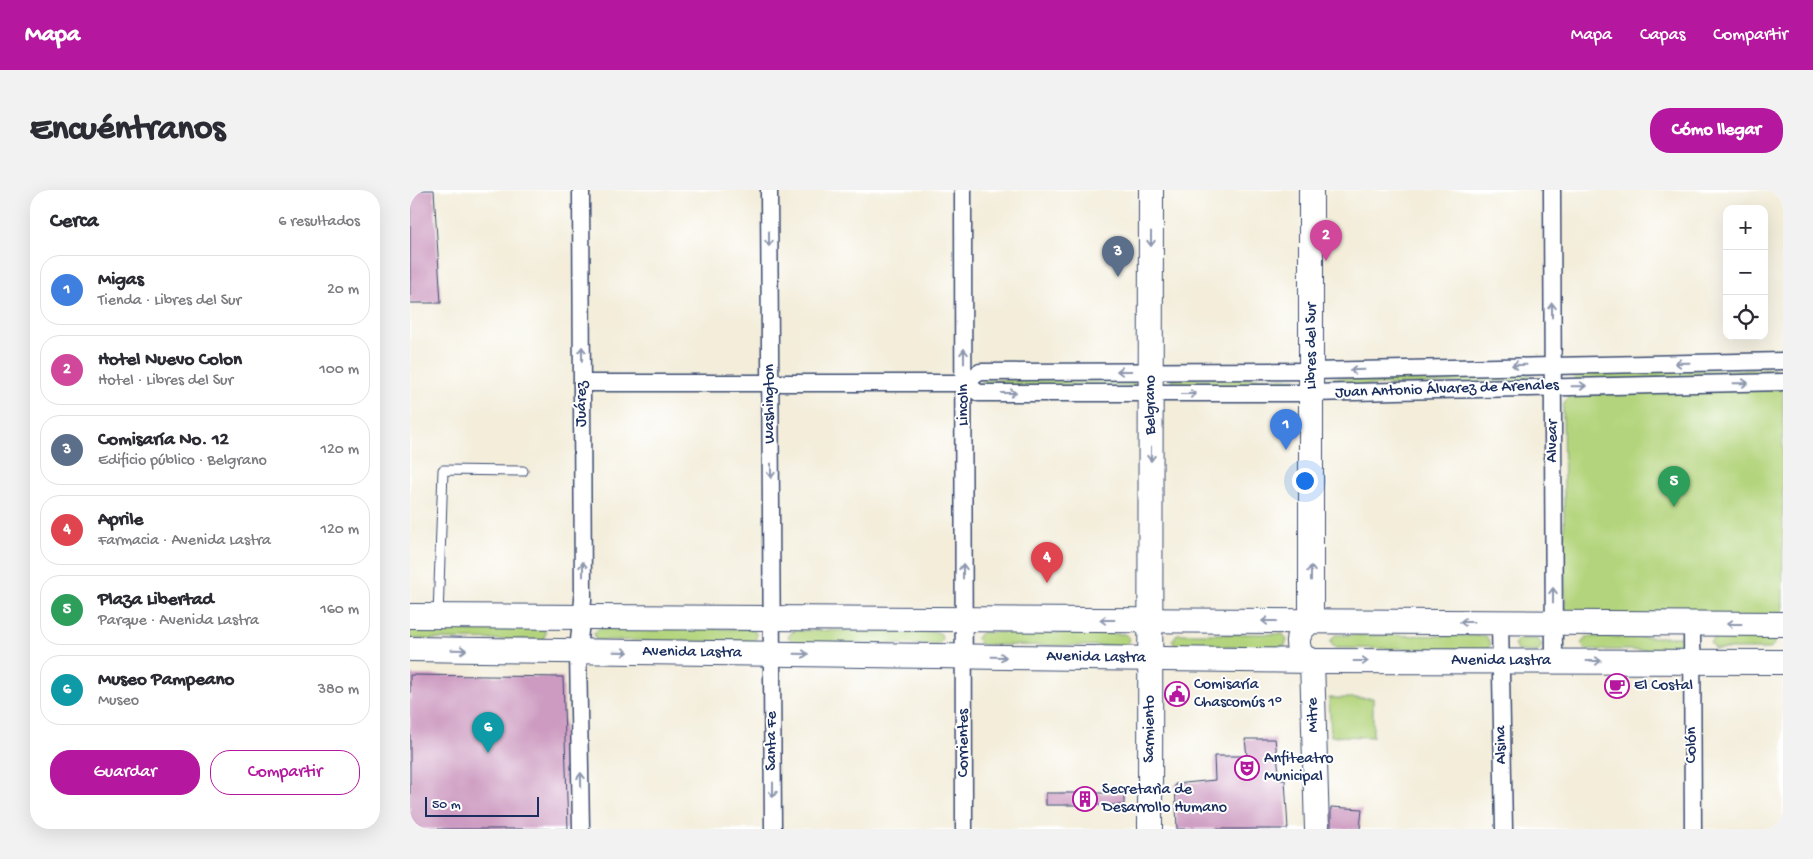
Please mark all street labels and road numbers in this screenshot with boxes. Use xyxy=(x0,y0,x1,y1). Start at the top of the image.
street label: Libres del Sur xyxy=(1303,301,1322,389)
street label: Washington xyxy=(761,364,780,444)
street label: Belgrano xyxy=(1142,375,1161,436)
street label: Juan Antonio Álvarez de Arenales xyxy=(1335,376,1560,403)
street label: Juárez xyxy=(573,380,592,427)
street label: Lincoln xyxy=(955,384,974,426)
street label: Alvear xyxy=(1544,418,1563,462)
street label: Avenida Lastra xyxy=(642,643,743,663)
street label: Avenida Lastra xyxy=(1046,648,1147,668)
street label: Avenida Lastra xyxy=(1451,652,1552,671)
street label: Sarmiento xyxy=(1141,695,1160,763)
street label: Mitre xyxy=(1304,697,1324,733)
street label: Corrientes xyxy=(955,708,974,777)
street label: Santa Fe xyxy=(763,710,782,771)
street label: Alsina xyxy=(1492,724,1512,765)
street label: Colón xyxy=(1683,726,1702,763)

